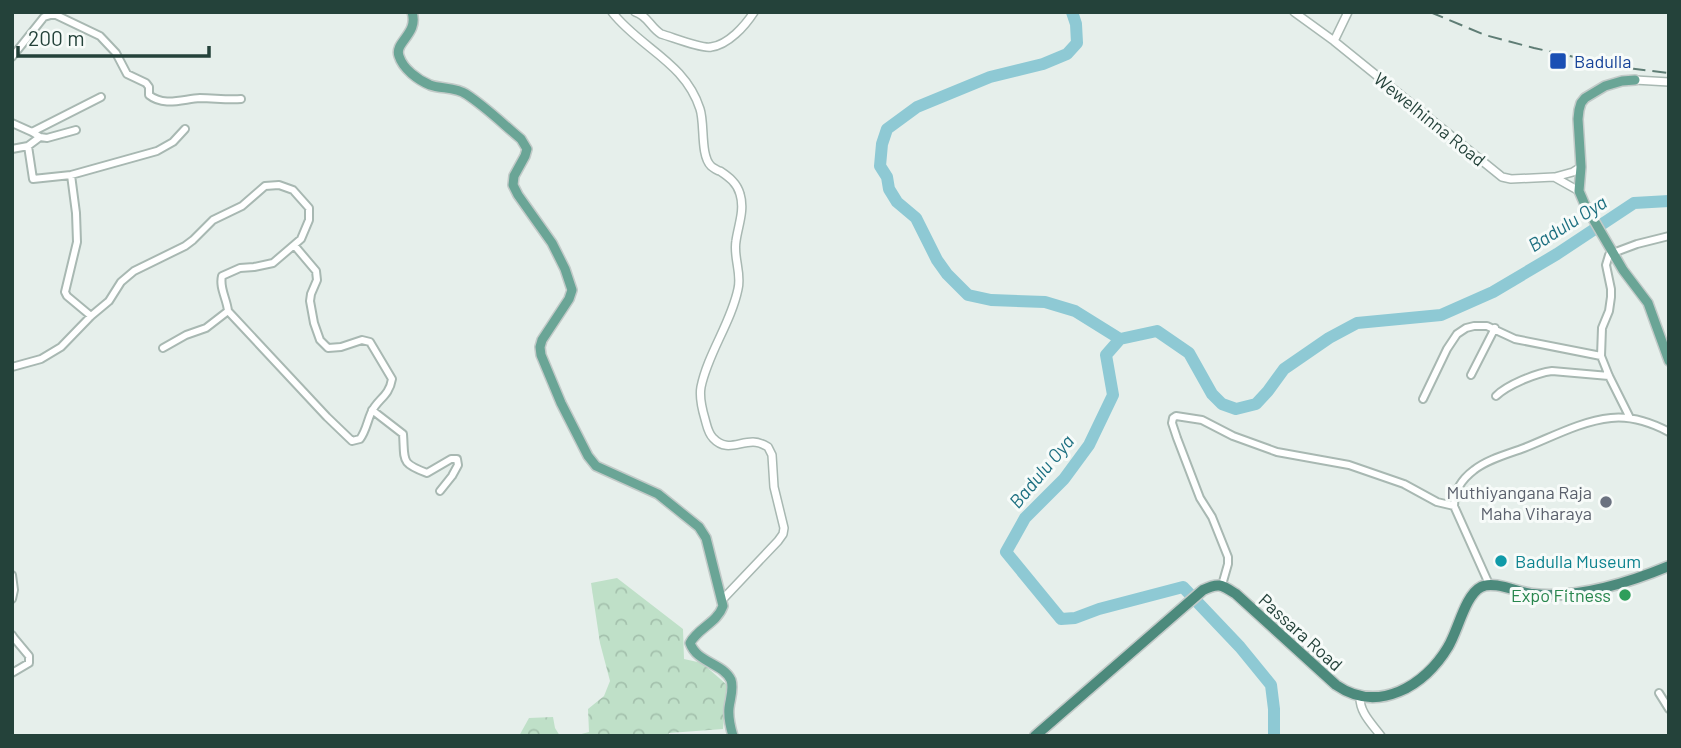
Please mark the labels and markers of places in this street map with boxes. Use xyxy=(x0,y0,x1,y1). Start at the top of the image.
place label: Badulla xyxy=(1574,50,1631,72)
marker: Badulla xyxy=(1548,51,1568,71)
place label: Muthiyangana Raja Maha Viharaya xyxy=(1446,481,1592,524)
marker: Muthiyangana Raja Maha Viharaya xyxy=(1598,494,1614,510)
place label: Badulla Museum xyxy=(1515,550,1641,572)
marker: Badulla Museum xyxy=(1493,553,1509,569)
place label: Expo Fitness xyxy=(1511,584,1611,606)
marker: Expo Fitness xyxy=(1617,587,1633,603)

